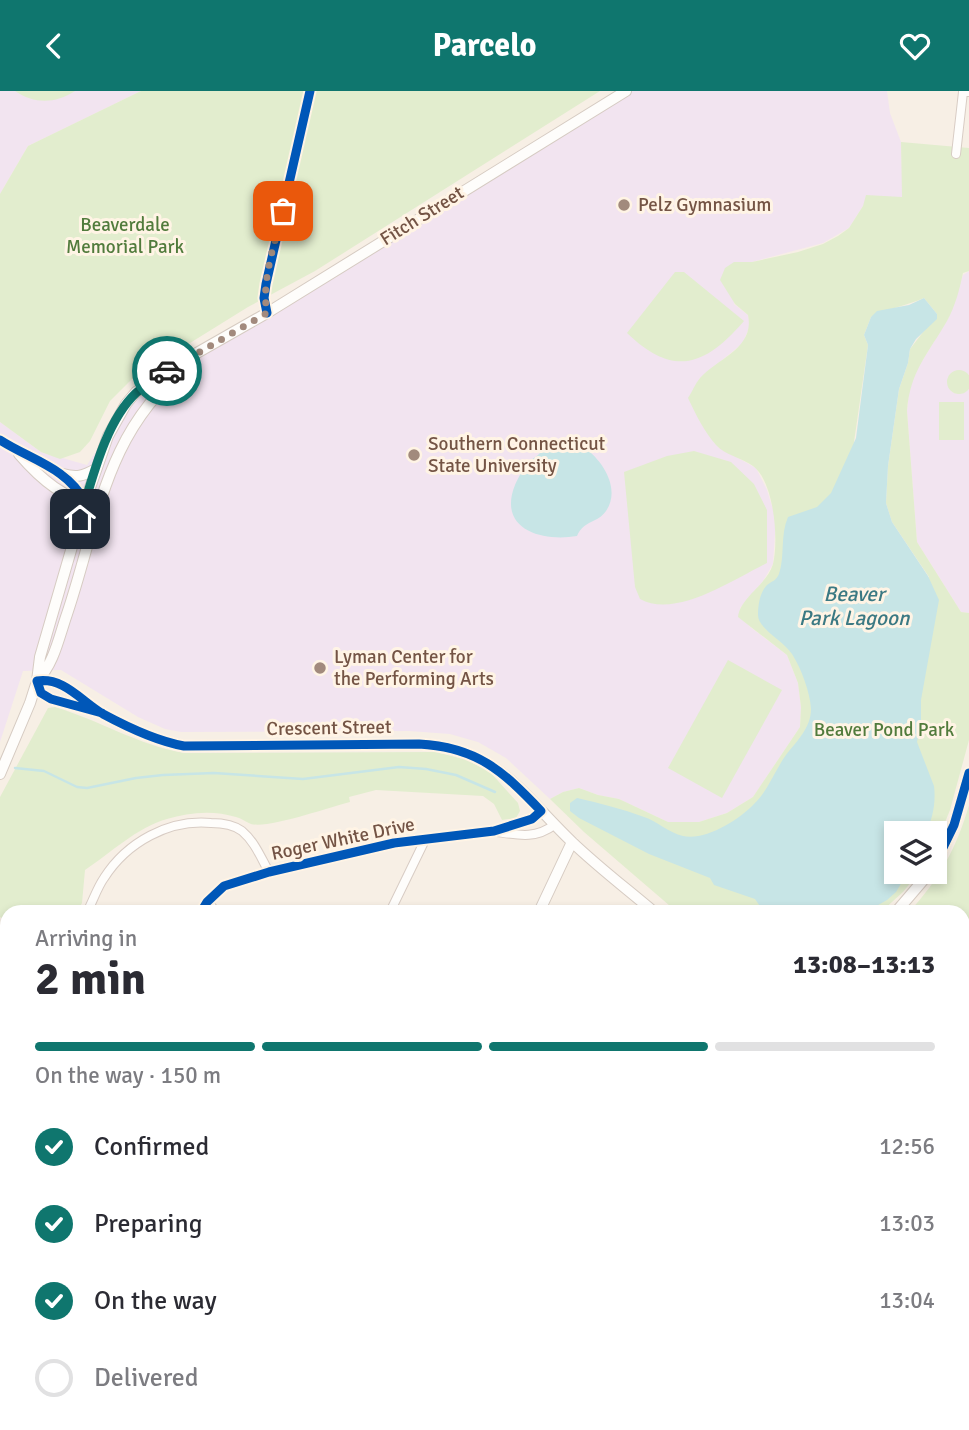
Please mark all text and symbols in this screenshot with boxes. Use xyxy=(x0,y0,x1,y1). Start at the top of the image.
text: Parcelo xyxy=(432,26,537,65)
icon: back xyxy=(35,27,73,65)
icon: heart xyxy=(896,27,934,65)
pin xyxy=(253,181,313,241)
street label: Fitch Street xyxy=(376,181,469,251)
icon: bag xyxy=(264,192,302,230)
place label: Pelz Gymnasium xyxy=(638,193,772,217)
marker: Pelz Gymnasium xyxy=(616,197,632,213)
park label: Beaverdale Memorial Park xyxy=(66,213,185,259)
courier xyxy=(132,336,202,406)
icon: car xyxy=(148,352,186,390)
place label: Southern Connecticut State University xyxy=(428,432,606,478)
marker: Southern Connecticut State University xyxy=(406,447,422,463)
pin xyxy=(50,489,110,549)
icon: home xyxy=(61,500,99,538)
water label: Beaver Park Lagoon xyxy=(799,581,910,631)
place label: Lyman Center for the Performing Arts xyxy=(334,645,494,691)
marker: Lyman Center for the Performing Arts xyxy=(312,660,328,676)
street label: Crescent Street xyxy=(266,715,392,741)
park label: Beaver Pond Park xyxy=(814,718,955,742)
street label: Roger White Drive xyxy=(269,812,417,866)
map controls xyxy=(884,821,947,884)
button: layers xyxy=(884,821,947,884)
text: Arriving in xyxy=(35,924,137,953)
text: 13:08–13:13 xyxy=(793,949,935,981)
text: 2 min xyxy=(35,951,146,1007)
text: On the way · 150 m xyxy=(35,1061,221,1090)
icon: check xyxy=(35,1128,73,1166)
text: Confirmed xyxy=(94,1131,209,1163)
text: 12:56 xyxy=(879,1132,935,1161)
icon: check xyxy=(35,1205,73,1243)
text: Preparing xyxy=(94,1208,202,1240)
text: 13:03 xyxy=(879,1209,935,1238)
icon: check xyxy=(35,1282,73,1320)
text: On the way xyxy=(94,1285,217,1317)
text: 13:04 xyxy=(879,1286,935,1315)
text: Delivered xyxy=(94,1362,199,1394)

